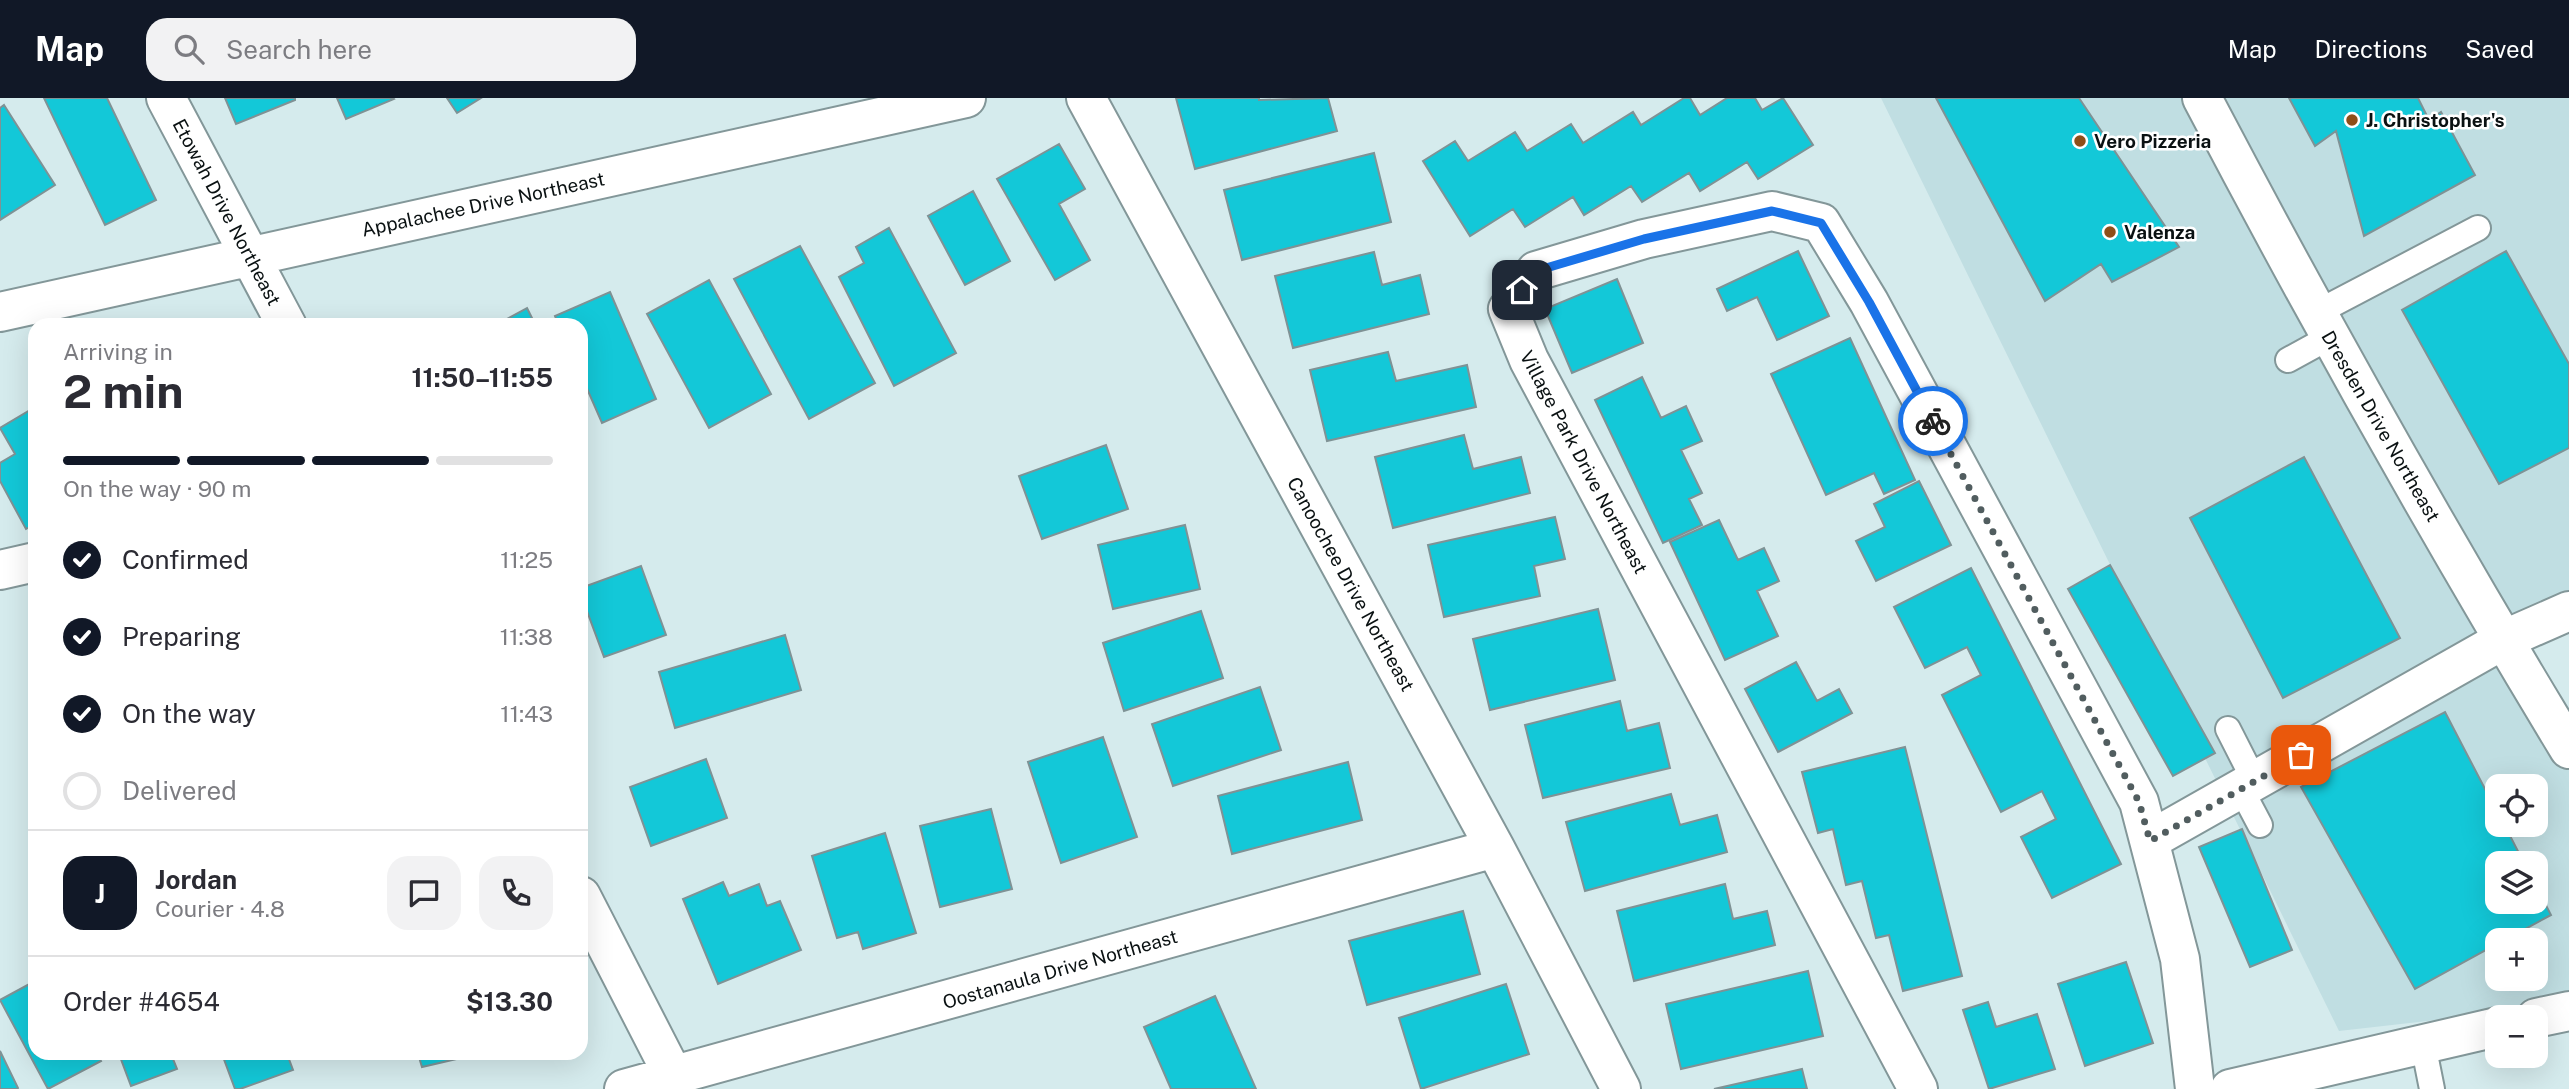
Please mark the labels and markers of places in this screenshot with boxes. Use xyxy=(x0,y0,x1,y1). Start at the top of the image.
place label: J. Christopher's xyxy=(2366,109,2504,131)
marker: J. Christopher's xyxy=(2344,112,2360,128)
place label: Vero Pizzeria xyxy=(2094,130,2211,152)
marker: Vero Pizzeria xyxy=(2072,133,2088,149)
place label: Valenza xyxy=(2124,221,2195,243)
marker: Valenza xyxy=(2102,224,2118,240)
pin xyxy=(1492,260,1552,320)
pin xyxy=(2271,725,2331,785)

